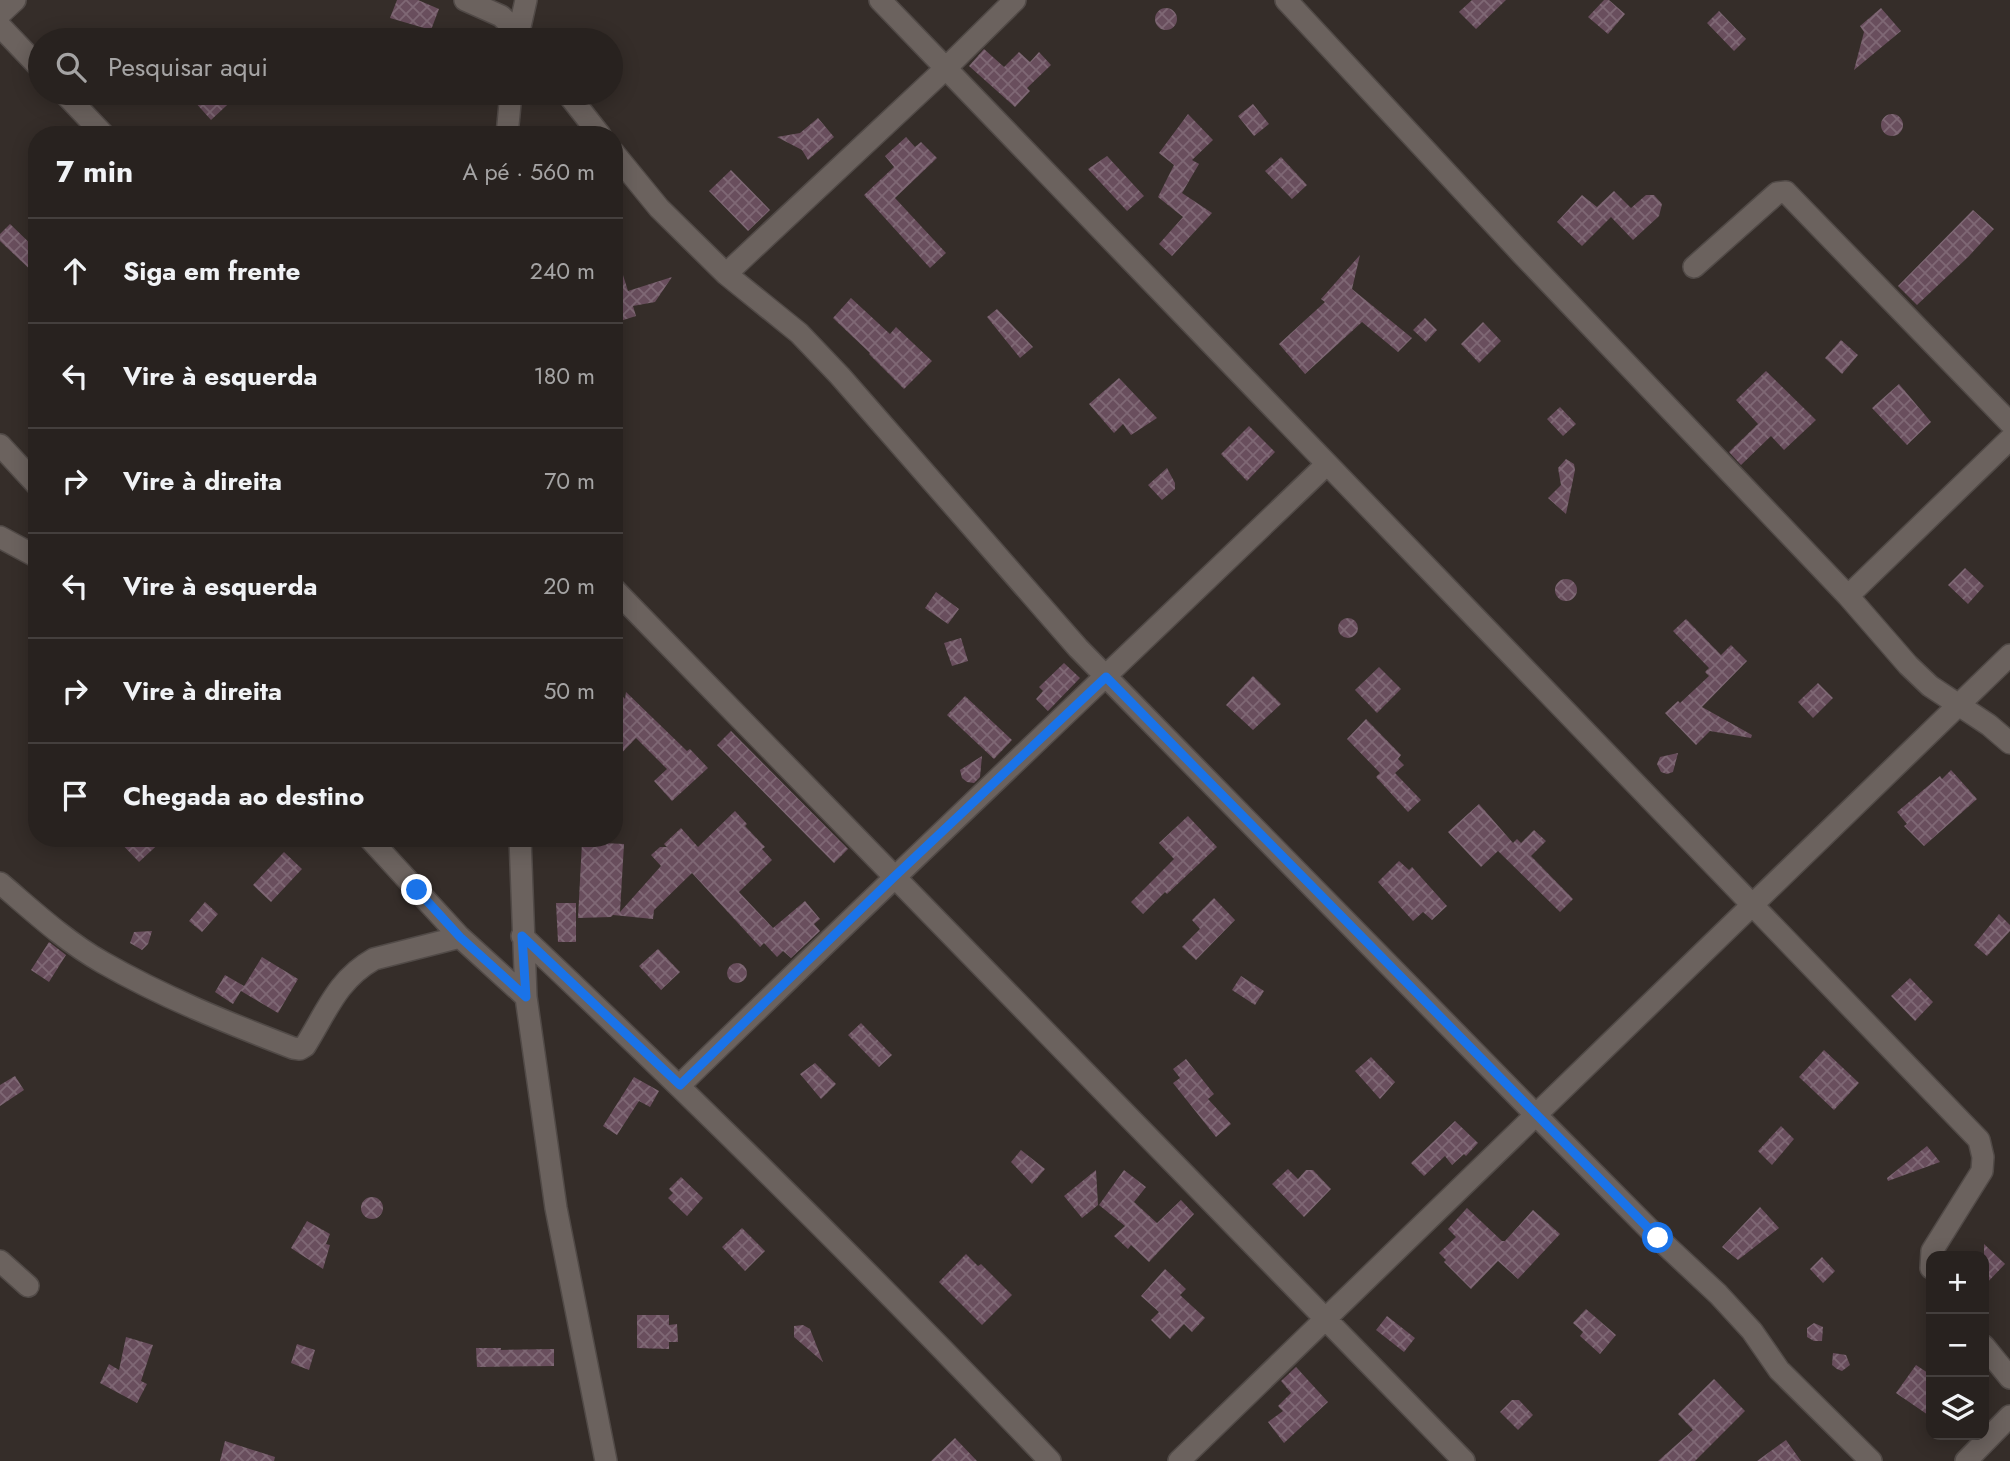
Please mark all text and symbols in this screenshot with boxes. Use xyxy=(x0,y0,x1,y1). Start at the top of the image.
search box xyxy=(28,28,623,105)
icon: search xyxy=(52,48,90,86)
text: Pesquisar aqui xyxy=(108,48,268,86)
text: 7 min xyxy=(56,150,133,193)
text: A pé · 560 m xyxy=(462,155,595,189)
icon: ahead xyxy=(56,252,94,290)
text: Siga em frente xyxy=(123,252,300,290)
text: 240 m xyxy=(530,254,595,288)
icon: left xyxy=(56,357,94,395)
text: Vire à esquerda xyxy=(123,357,318,395)
text: 180 m xyxy=(533,359,595,393)
icon: right xyxy=(56,462,94,500)
text: Vire à direita xyxy=(123,462,282,500)
text: 70 m xyxy=(544,464,595,498)
icon: left xyxy=(56,567,94,605)
text: Vire à esquerda xyxy=(123,567,318,605)
text: 20 m xyxy=(543,569,595,603)
icon: right xyxy=(56,672,94,710)
text: Vire à direita xyxy=(123,672,282,710)
text: 50 m xyxy=(543,674,595,708)
icon: arrive xyxy=(56,777,94,815)
text: Chegada ao destino xyxy=(123,777,364,815)
route end xyxy=(401,874,432,905)
route start xyxy=(1642,1222,1673,1253)
map controls xyxy=(1926,1251,1989,1440)
button: + xyxy=(1926,1251,1989,1314)
button: − xyxy=(1926,1314,1989,1377)
button: layers xyxy=(1926,1377,1989,1440)

